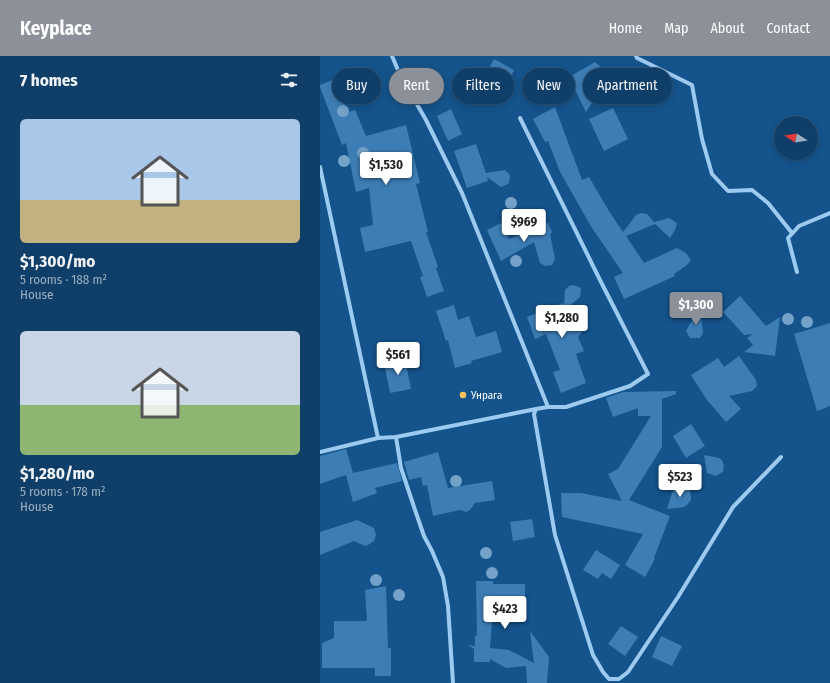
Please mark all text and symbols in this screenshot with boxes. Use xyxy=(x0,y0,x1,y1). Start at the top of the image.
text: Keyplace xyxy=(20,17,92,40)
text: Home xyxy=(609,20,642,37)
text: Map xyxy=(664,20,688,37)
text: About xyxy=(710,20,745,37)
text: Contact xyxy=(767,20,810,37)
chip: Buy xyxy=(332,68,381,104)
chip: Rent xyxy=(389,68,444,104)
chip: Filters xyxy=(452,68,514,104)
chip: New xyxy=(522,68,575,104)
chip: Apartment xyxy=(583,68,672,104)
icon: filters xyxy=(278,69,300,91)
text: 7 homes xyxy=(20,70,78,91)
north arrow xyxy=(774,116,818,160)
map controls xyxy=(774,116,818,160)
icon: home xyxy=(124,145,196,217)
pin: $1,530 xyxy=(353,152,419,186)
text: $1,530 xyxy=(369,157,403,172)
pin: $969 xyxy=(500,209,548,243)
text: $969 xyxy=(511,214,537,229)
text: $1,300/mo xyxy=(20,251,95,272)
text: 5 rooms · 188 m² xyxy=(20,272,107,287)
text: House xyxy=(20,287,54,302)
pin: $1,300 xyxy=(663,292,729,326)
text: $1,300 xyxy=(679,297,714,312)
pin: $1,280 xyxy=(529,305,595,339)
text: $1,280 xyxy=(545,310,579,325)
pin: $561 xyxy=(374,342,422,376)
text: $561 xyxy=(386,347,410,362)
icon: home xyxy=(124,357,196,429)
place label: Унрага xyxy=(470,389,502,402)
marker: Унрага xyxy=(458,390,468,400)
text: $1,280/mo xyxy=(20,463,95,484)
pin: $523 xyxy=(656,464,704,498)
text: $523 xyxy=(668,469,692,484)
text: 5 rooms · 178 m² xyxy=(20,484,106,499)
text: House xyxy=(20,499,54,514)
pin: $423 xyxy=(481,596,529,630)
text: $423 xyxy=(492,601,518,616)

